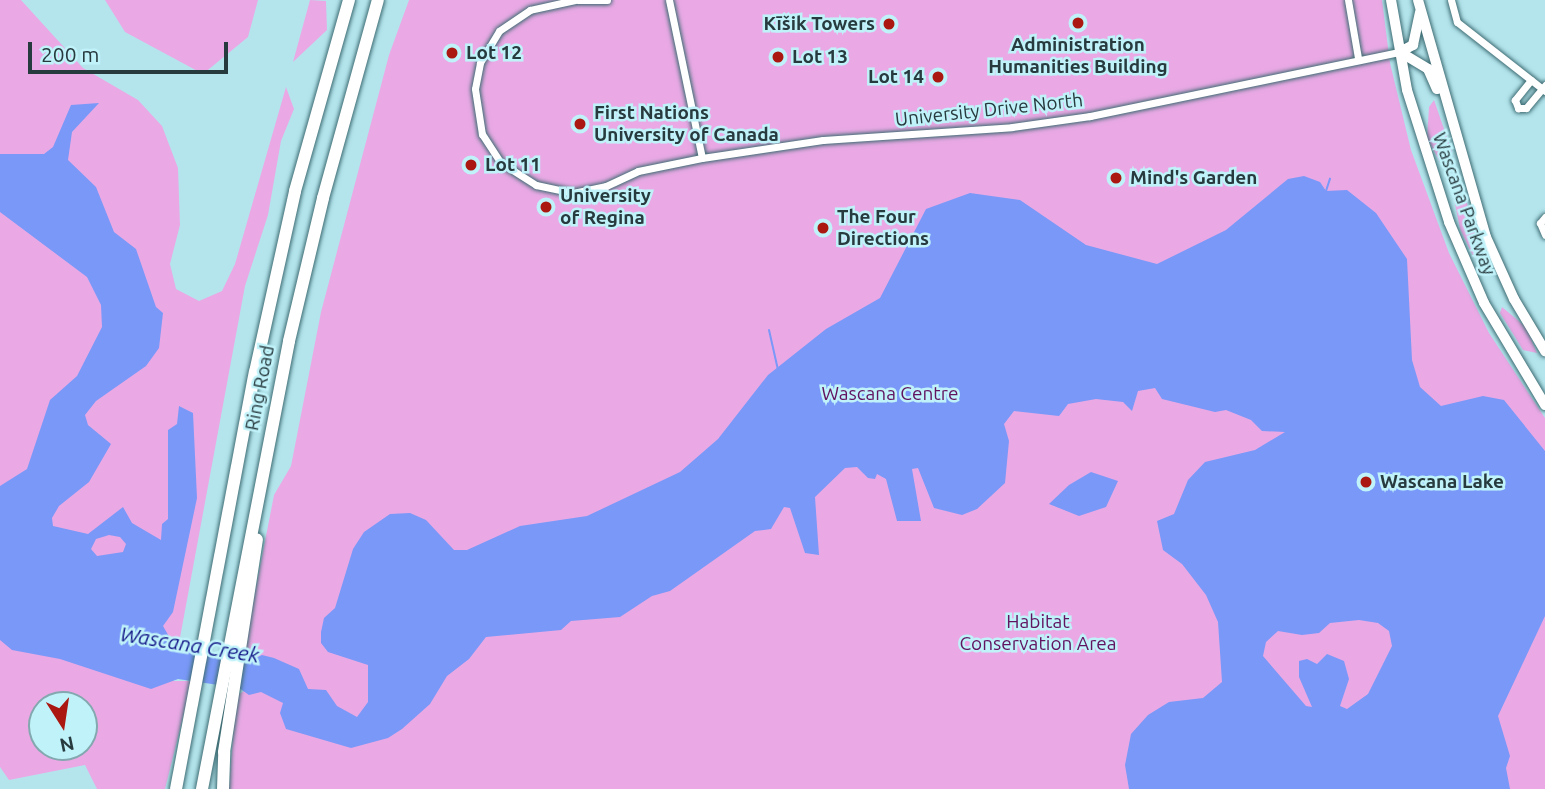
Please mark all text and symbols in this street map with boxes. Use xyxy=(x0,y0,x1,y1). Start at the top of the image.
place label: Kīšik Towers xyxy=(763,13,875,35)
marker: Administration Humanities Building xyxy=(1070,15,1086,31)
marker: Kīšik Towers xyxy=(881,16,897,32)
scale bar xyxy=(32,28,231,72)
place label: Administration Humanities Building xyxy=(988,34,1168,78)
text: 200 m xyxy=(41,42,99,66)
place label: Lot 12 xyxy=(466,42,522,64)
marker: Lot 12 xyxy=(444,45,460,61)
place label: Lot 13 xyxy=(792,46,848,68)
marker: Lot 13 xyxy=(770,49,786,65)
place label: Lot 14 xyxy=(868,66,924,88)
marker: Lot 14 xyxy=(930,69,946,85)
street label: University Drive North xyxy=(894,89,1084,131)
place label: First Nations University of Canada xyxy=(594,102,779,146)
marker: First Nations University of Canada xyxy=(572,116,588,132)
street label: Wascana Parkway xyxy=(1428,130,1500,278)
place label: Lot 11 xyxy=(485,154,541,176)
marker: Lot 11 xyxy=(463,157,479,173)
place label: Mind's Garden xyxy=(1130,167,1257,189)
marker: Mind's Garden xyxy=(1108,170,1124,186)
place label: University of Regina xyxy=(560,185,651,229)
marker: University of Regina xyxy=(538,199,554,215)
place label: The Four Directions xyxy=(837,206,929,250)
marker: The Four Directions xyxy=(815,220,831,236)
street label: Ring Road xyxy=(241,343,279,433)
park label: Wascana Centre xyxy=(822,383,958,405)
place label: Wascana Lake xyxy=(1380,471,1504,493)
marker: Wascana Lake xyxy=(1358,474,1374,490)
park label: Habitat Conservation Area xyxy=(959,611,1117,655)
water label: Wascana Creek xyxy=(119,621,261,667)
north arrow xyxy=(28,691,98,761)
text: N xyxy=(58,732,76,757)

